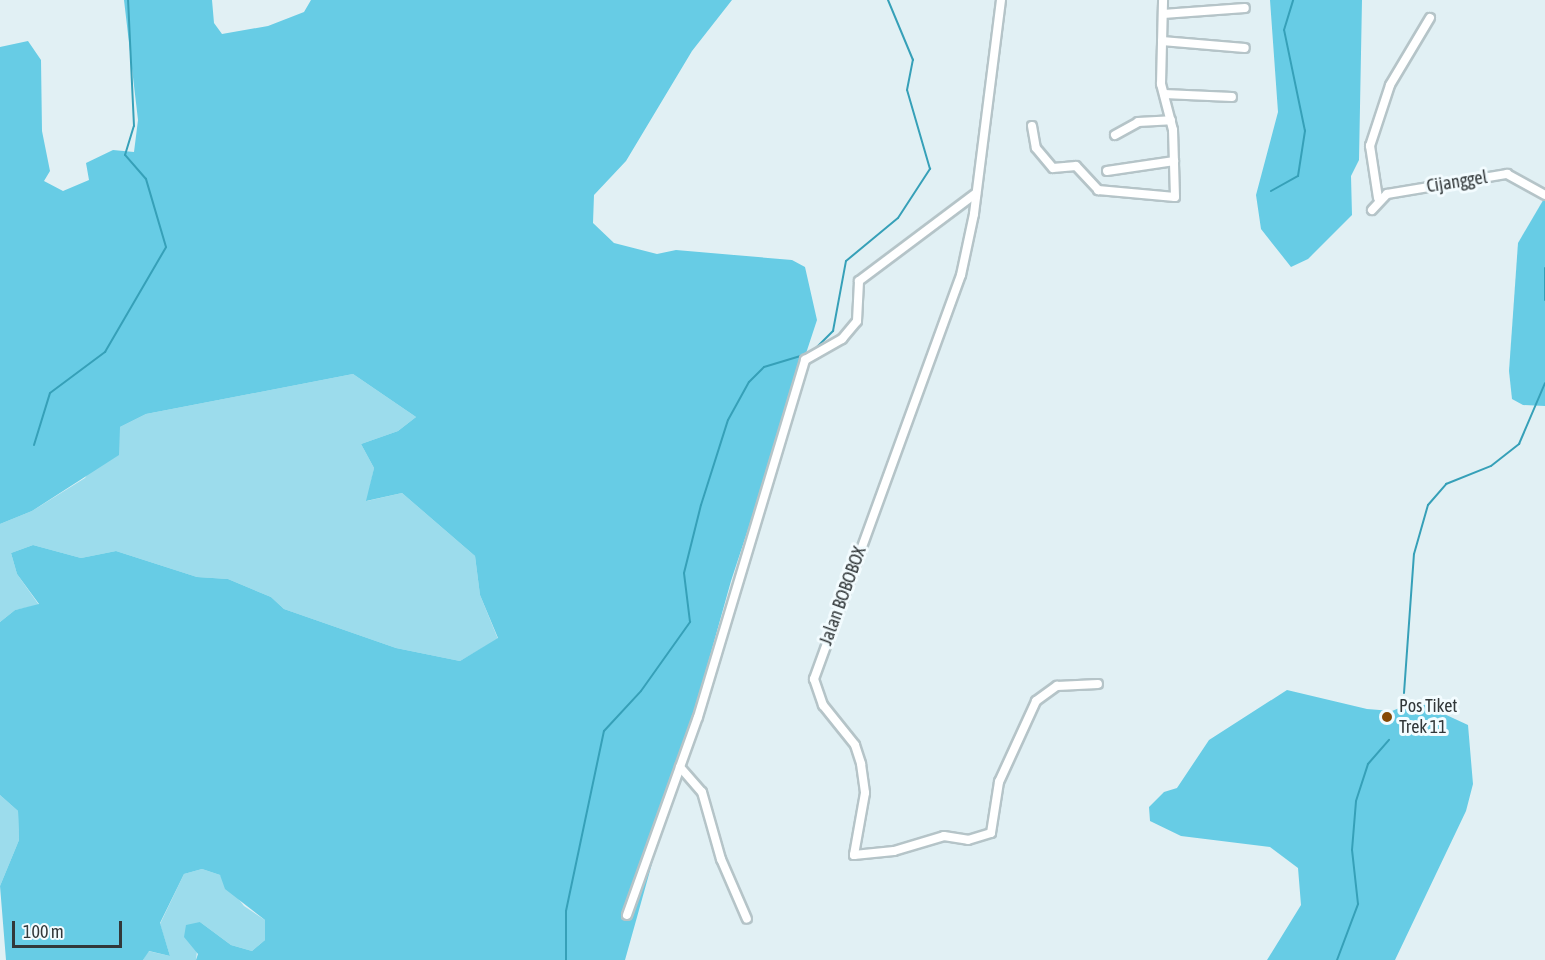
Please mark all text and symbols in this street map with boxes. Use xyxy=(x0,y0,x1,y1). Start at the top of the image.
street label: Cijanggel xyxy=(1425,167,1489,197)
street label: Jalan BOBOBOX xyxy=(815,544,871,648)
place label: Pos Tiket Trek 11 xyxy=(1399,696,1458,738)
marker: Pos Tiket Trek 11 xyxy=(1380,710,1394,724)
scale bar xyxy=(15,909,124,947)
text: 100 m xyxy=(23,921,64,942)

